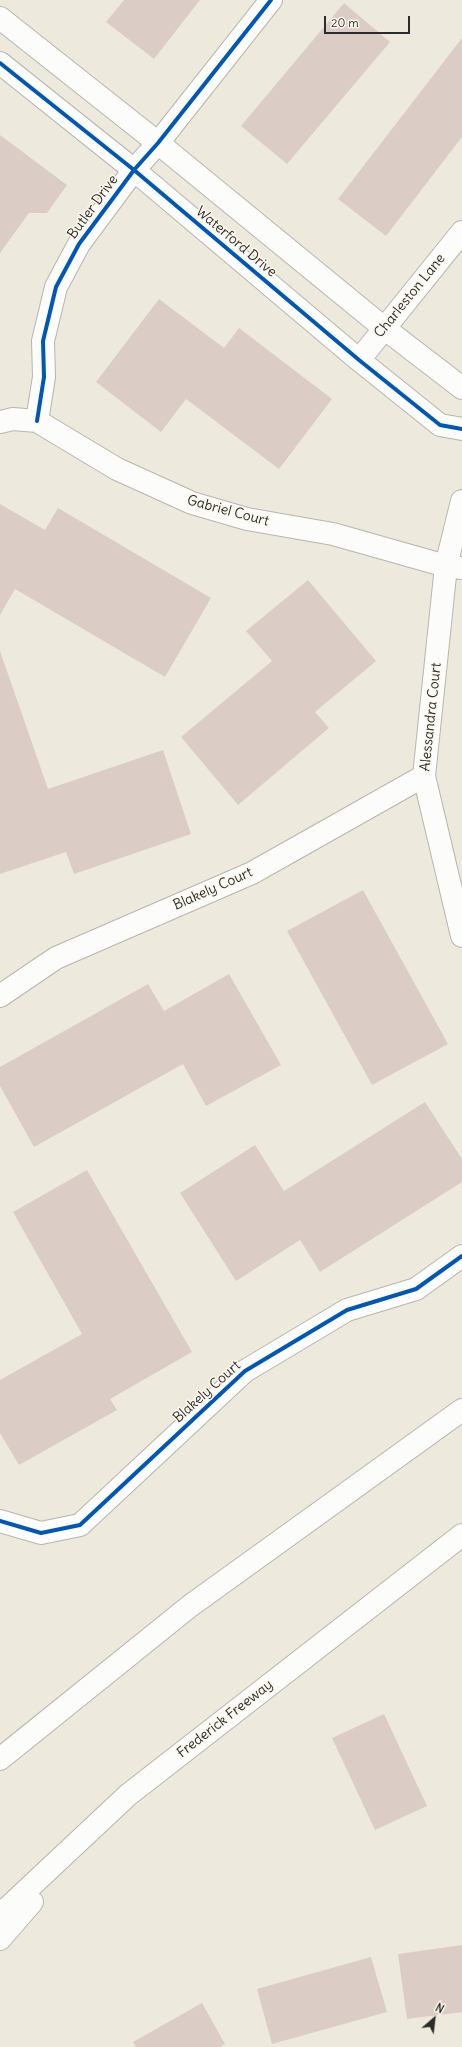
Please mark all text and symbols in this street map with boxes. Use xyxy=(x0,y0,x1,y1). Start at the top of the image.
scale bar xyxy=(326,8,412,34)
text: 20 m xyxy=(331,15,359,30)
street label: Butler Drive xyxy=(64,172,122,242)
street label: Waterford Drive xyxy=(192,203,280,281)
street label: Charleston Lane xyxy=(371,251,449,341)
street label: Gabriel Court xyxy=(185,492,271,530)
street label: Alessandra Court xyxy=(417,662,445,772)
street label: Blakely Court xyxy=(171,864,255,914)
street label: Blakely Court xyxy=(170,1357,244,1427)
street label: Frederick Freeway xyxy=(174,1676,276,1762)
north arrow xyxy=(414,1999,454,2039)
text: N xyxy=(433,2000,446,2016)

